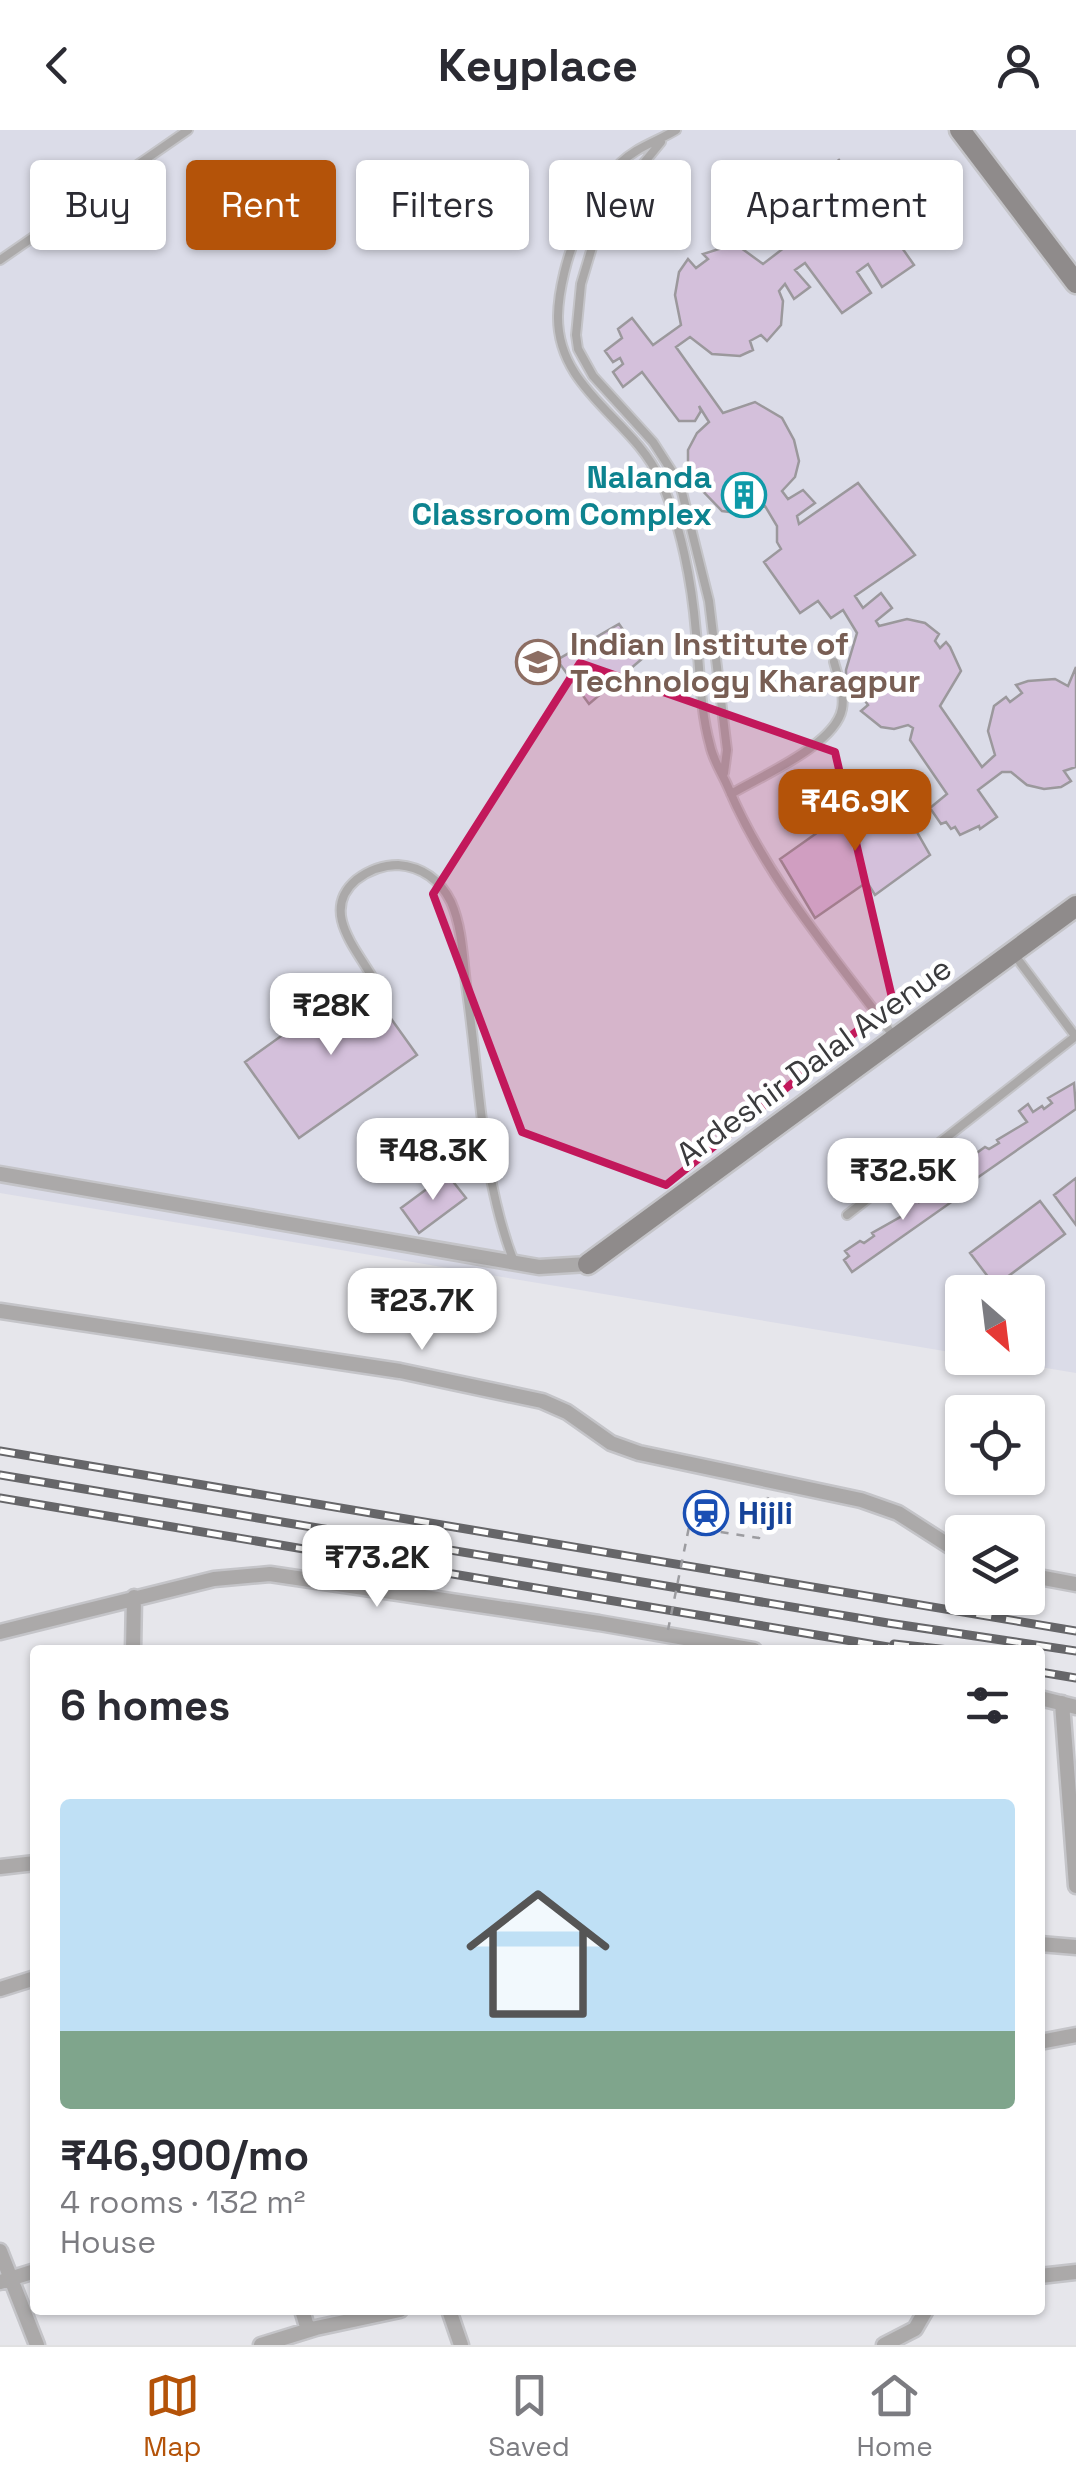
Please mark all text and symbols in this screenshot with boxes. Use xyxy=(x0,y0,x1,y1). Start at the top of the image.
text: Keyplace xyxy=(438,37,638,94)
icon: back xyxy=(30,38,85,93)
icon: person xyxy=(991,38,1046,93)
chip: Buy xyxy=(30,160,166,250)
chip: Rent xyxy=(186,160,336,250)
chip: Filters xyxy=(356,160,529,250)
chip: New xyxy=(549,160,691,250)
chip: Apartment xyxy=(711,160,963,250)
place label: Nalanda Classroom Complex xyxy=(411,457,712,534)
building icon: Nalanda Classroom Complex xyxy=(721,472,767,518)
place label: Indian Institute of Technology Kharagpur xyxy=(570,624,920,701)
school or university icon: Indian Institute of Technology Kharagpur xyxy=(515,639,561,685)
pin: ₹46.9K xyxy=(774,769,936,854)
text: ₹46.9K xyxy=(800,781,910,821)
street label: Ardeshir Dalal Avenue xyxy=(669,948,959,1174)
pin: ₹28K xyxy=(272,973,390,1058)
text: ₹28K xyxy=(292,985,370,1025)
pin: ₹48.3K xyxy=(352,1118,514,1203)
text: ₹48.3K xyxy=(379,1130,487,1170)
pin: ₹32.5K xyxy=(822,1138,984,1223)
text: ₹32.5K xyxy=(849,1150,957,1190)
pin: ₹23.7K xyxy=(341,1268,503,1353)
north arrow xyxy=(945,1275,1045,1375)
map controls xyxy=(945,1275,1045,1615)
text: ₹23.7K xyxy=(370,1280,474,1320)
button: locate xyxy=(945,1395,1045,1495)
station icon: Hijli xyxy=(683,1490,729,1536)
place label: Hijli xyxy=(738,1493,793,1533)
button: layers xyxy=(945,1515,1045,1615)
pin: ₹73.2K xyxy=(296,1525,458,1610)
text: ₹73.2K xyxy=(324,1537,430,1577)
icon: filters xyxy=(960,1678,1015,1733)
text: 6 homes xyxy=(60,1679,230,1732)
icon: home xyxy=(448,1864,628,2044)
text: ₹46,900/mo xyxy=(60,2129,309,2182)
text: 4 rooms · 132 m² xyxy=(60,2182,306,2222)
text: House xyxy=(60,2222,156,2262)
tab: Map xyxy=(143,2368,202,2464)
tab: Saved xyxy=(488,2368,570,2464)
tab: Home xyxy=(856,2368,933,2464)

